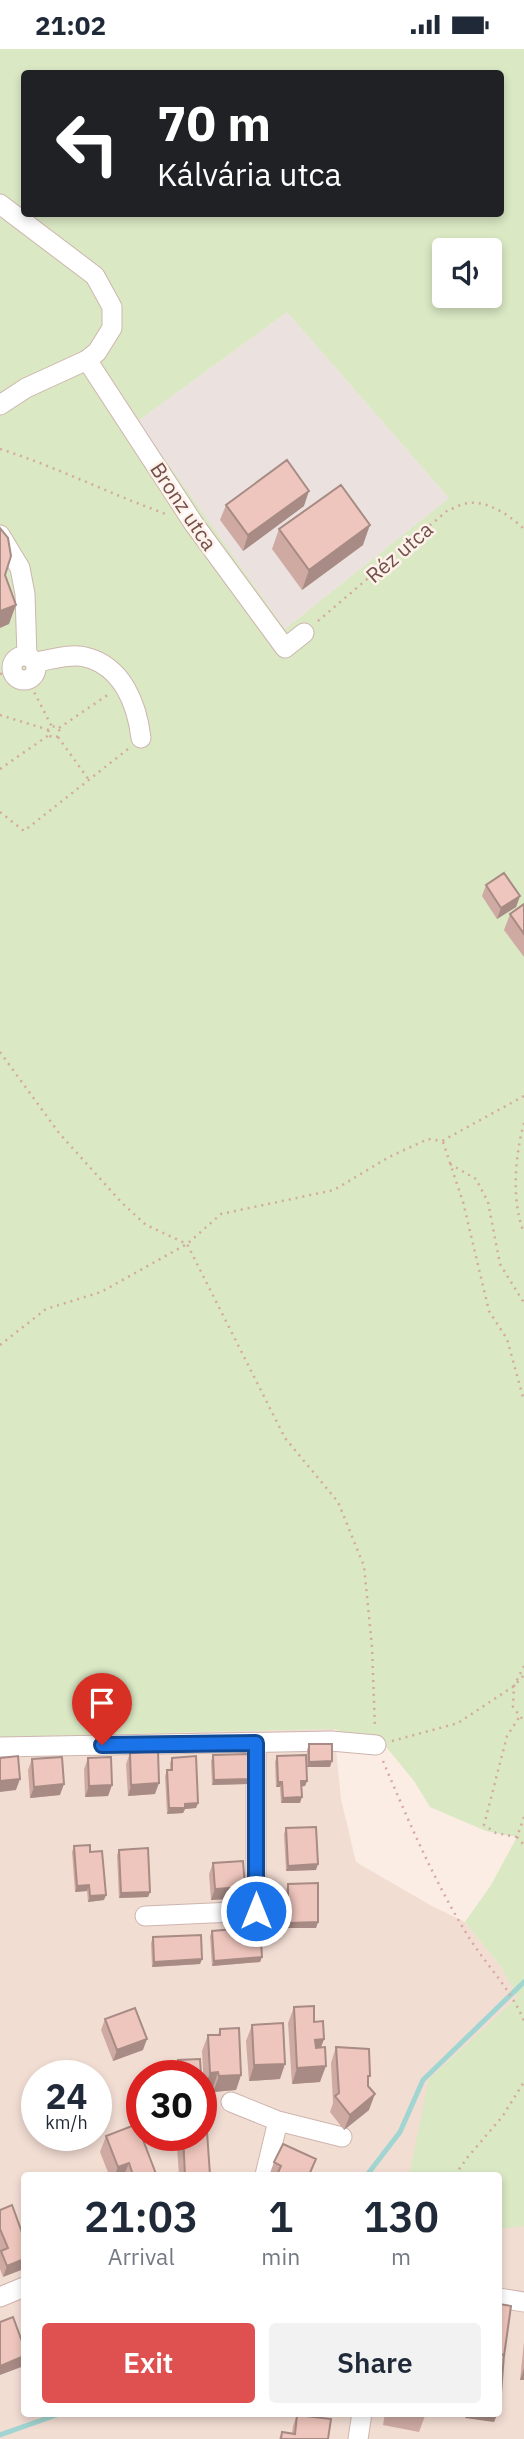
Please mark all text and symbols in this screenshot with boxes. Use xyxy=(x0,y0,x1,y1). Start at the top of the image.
text: 21:02 xyxy=(35,8,106,42)
text: 70 m xyxy=(157,91,271,154)
icon: left xyxy=(42,98,133,189)
text: Kálvária utca xyxy=(157,153,342,195)
map controls xyxy=(432,238,502,308)
button: sound xyxy=(432,238,502,308)
street label: Bronz utca xyxy=(144,456,224,556)
street label: Réz utca xyxy=(360,515,438,589)
pin xyxy=(72,1673,132,1745)
icon: arrive xyxy=(83,1684,121,1722)
position arrow xyxy=(219,1874,293,1948)
speed limit sign: 30 xyxy=(126,2060,217,2151)
text: 24 xyxy=(45,2073,88,2119)
text: km/h xyxy=(45,2111,88,2134)
text: 21:03 xyxy=(84,2189,198,2244)
text: 1 xyxy=(268,2189,293,2244)
text: 130 xyxy=(363,2189,439,2244)
text: Arrival xyxy=(108,2241,175,2271)
text: min xyxy=(261,2241,300,2271)
text: m xyxy=(391,2241,411,2271)
button: Exit xyxy=(42,2323,255,2403)
button: Share xyxy=(269,2323,481,2403)

